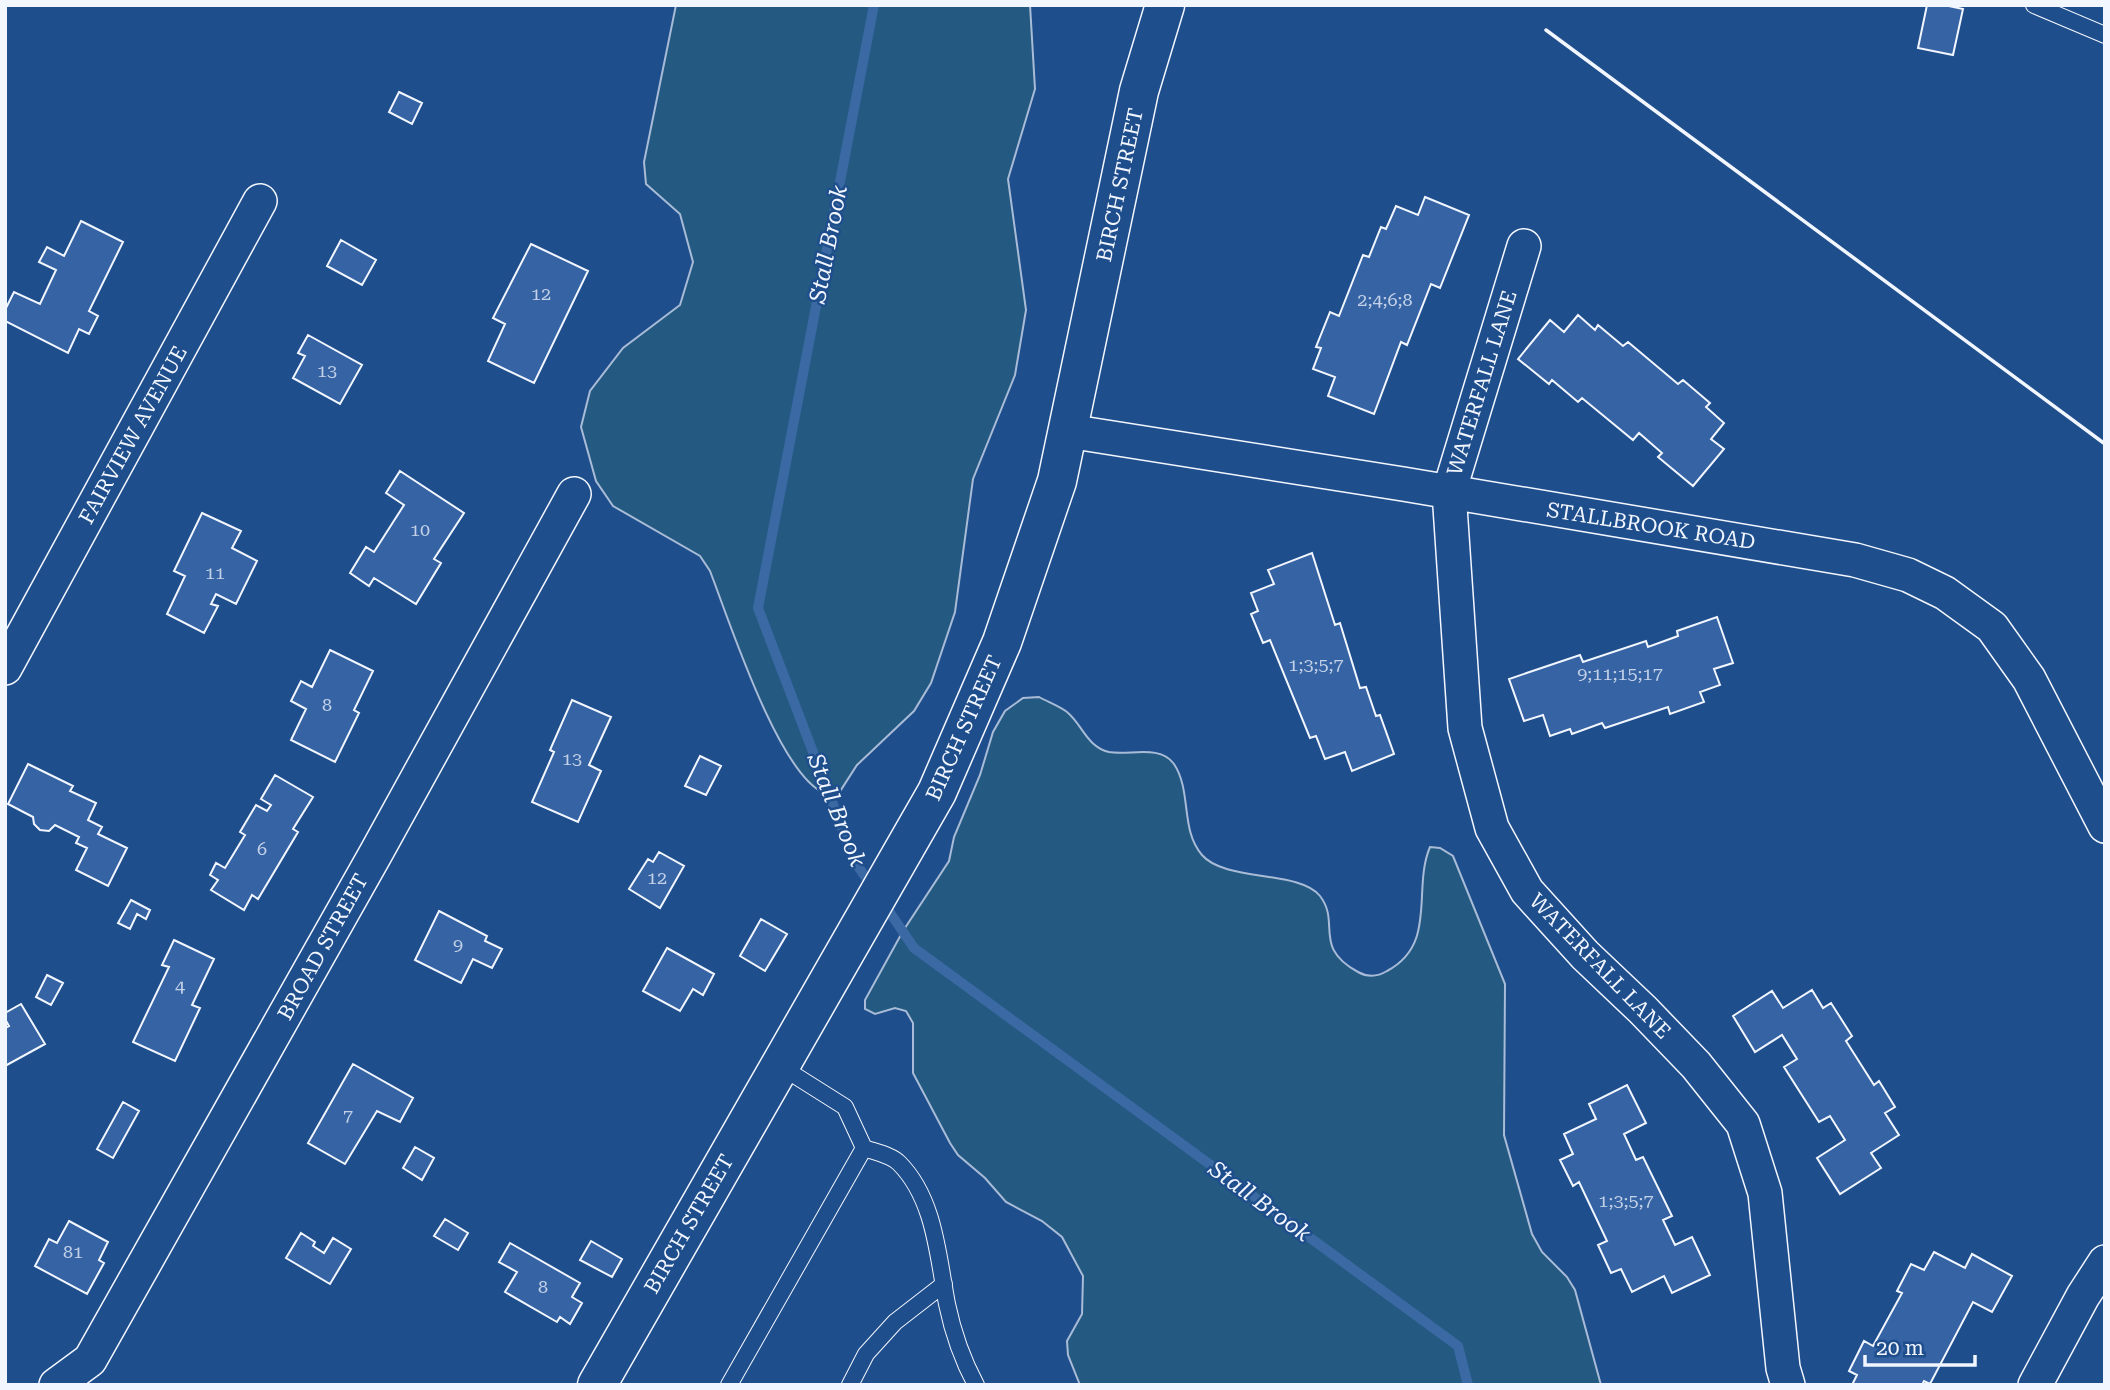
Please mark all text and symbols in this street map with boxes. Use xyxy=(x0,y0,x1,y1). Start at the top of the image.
street label: BIRCH STREET xyxy=(1092,106,1148,264)
water label: Stall Brook xyxy=(804,182,853,306)
house number: 12 xyxy=(531,283,551,304)
street label: WATERFALL LANE xyxy=(1442,287,1522,479)
house number: 2;4;6;8 xyxy=(1357,289,1413,310)
street label: FAIRVIEW AVENUE xyxy=(74,342,192,528)
house number: 13 xyxy=(317,360,337,381)
street label: STALLBROOK ROAD xyxy=(1545,498,1757,554)
house number: 10 xyxy=(410,519,430,540)
house number: 11 xyxy=(205,562,225,583)
street label: BIRCH STREET xyxy=(921,652,1007,804)
house number: 1;3;5;7 xyxy=(1288,654,1344,675)
house number: 9;11;15;17 xyxy=(1577,663,1663,684)
house number: 8 xyxy=(322,694,332,715)
house number: 13 xyxy=(562,748,582,769)
water label: Stall Brook xyxy=(801,749,872,871)
house number: 6 xyxy=(257,838,267,859)
house number: 12 xyxy=(647,867,667,888)
street label: BROAD STREET xyxy=(273,870,373,1024)
street label: WATERFALL LANE xyxy=(1525,888,1675,1044)
house number: 9 xyxy=(453,934,463,955)
house number: 4 xyxy=(175,975,185,996)
house number: 7 xyxy=(343,1105,353,1126)
street label: BIRCH STREET xyxy=(639,1150,739,1298)
water label: Stall Brook xyxy=(1203,1155,1316,1248)
house number: 1;3;5;7 xyxy=(1598,1190,1654,1211)
house number: 81 xyxy=(63,1241,83,1262)
house number: 8 xyxy=(538,1276,548,1297)
scale bar xyxy=(1865,1324,1975,1368)
text: 20 m xyxy=(1876,1336,1924,1360)

